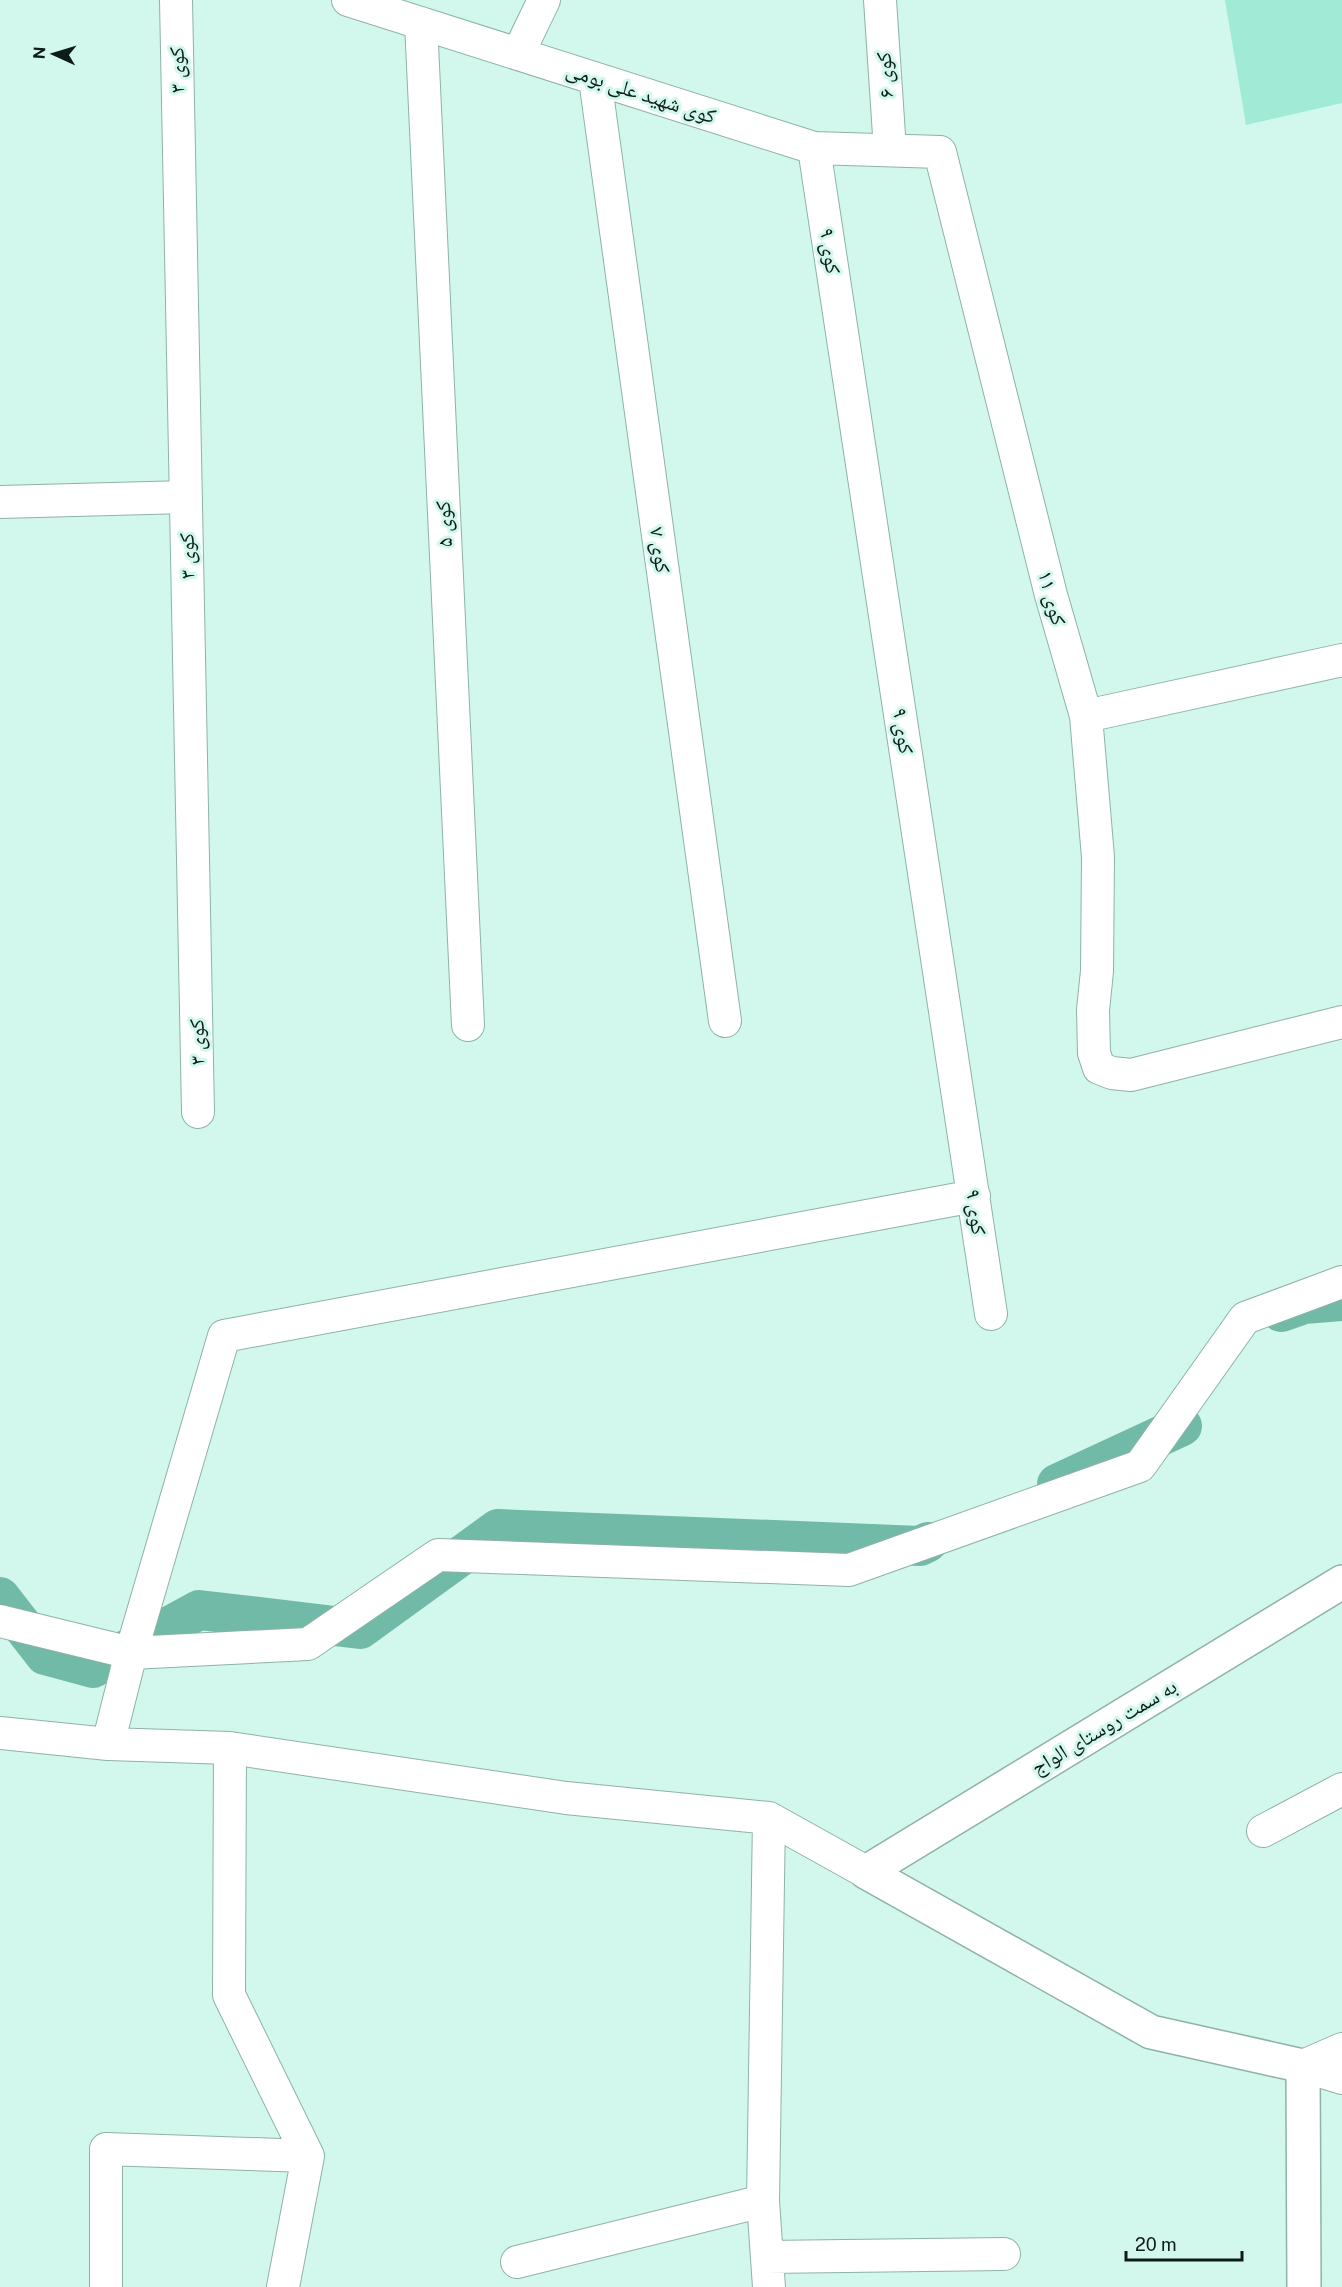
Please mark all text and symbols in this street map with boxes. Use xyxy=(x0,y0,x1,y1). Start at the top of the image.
north arrow xyxy=(24,24,84,84)
text: N xyxy=(30,46,49,60)
street label: کوی ۳ xyxy=(164,46,189,93)
street label: کوی ۶ xyxy=(870,51,899,99)
street label: کوی شهید علی بومی xyxy=(563,57,719,130)
street label: کوی ۹ xyxy=(815,226,846,276)
street label: کوی ۵ xyxy=(430,500,457,548)
street label: کوی ۷ xyxy=(645,525,676,575)
street label: کوی ۳ xyxy=(174,532,199,579)
street label: کوی ۱۱ xyxy=(1033,568,1072,628)
street label: کوی ۹ xyxy=(888,706,919,756)
street label: کوی ۳ xyxy=(184,1018,209,1065)
street label: کوی ۹ xyxy=(961,1187,992,1237)
street label: به سمت روستای الواج xyxy=(1026,1673,1182,1781)
scale bar xyxy=(1126,2224,1242,2262)
text: 20 m xyxy=(1135,2234,1177,2255)

